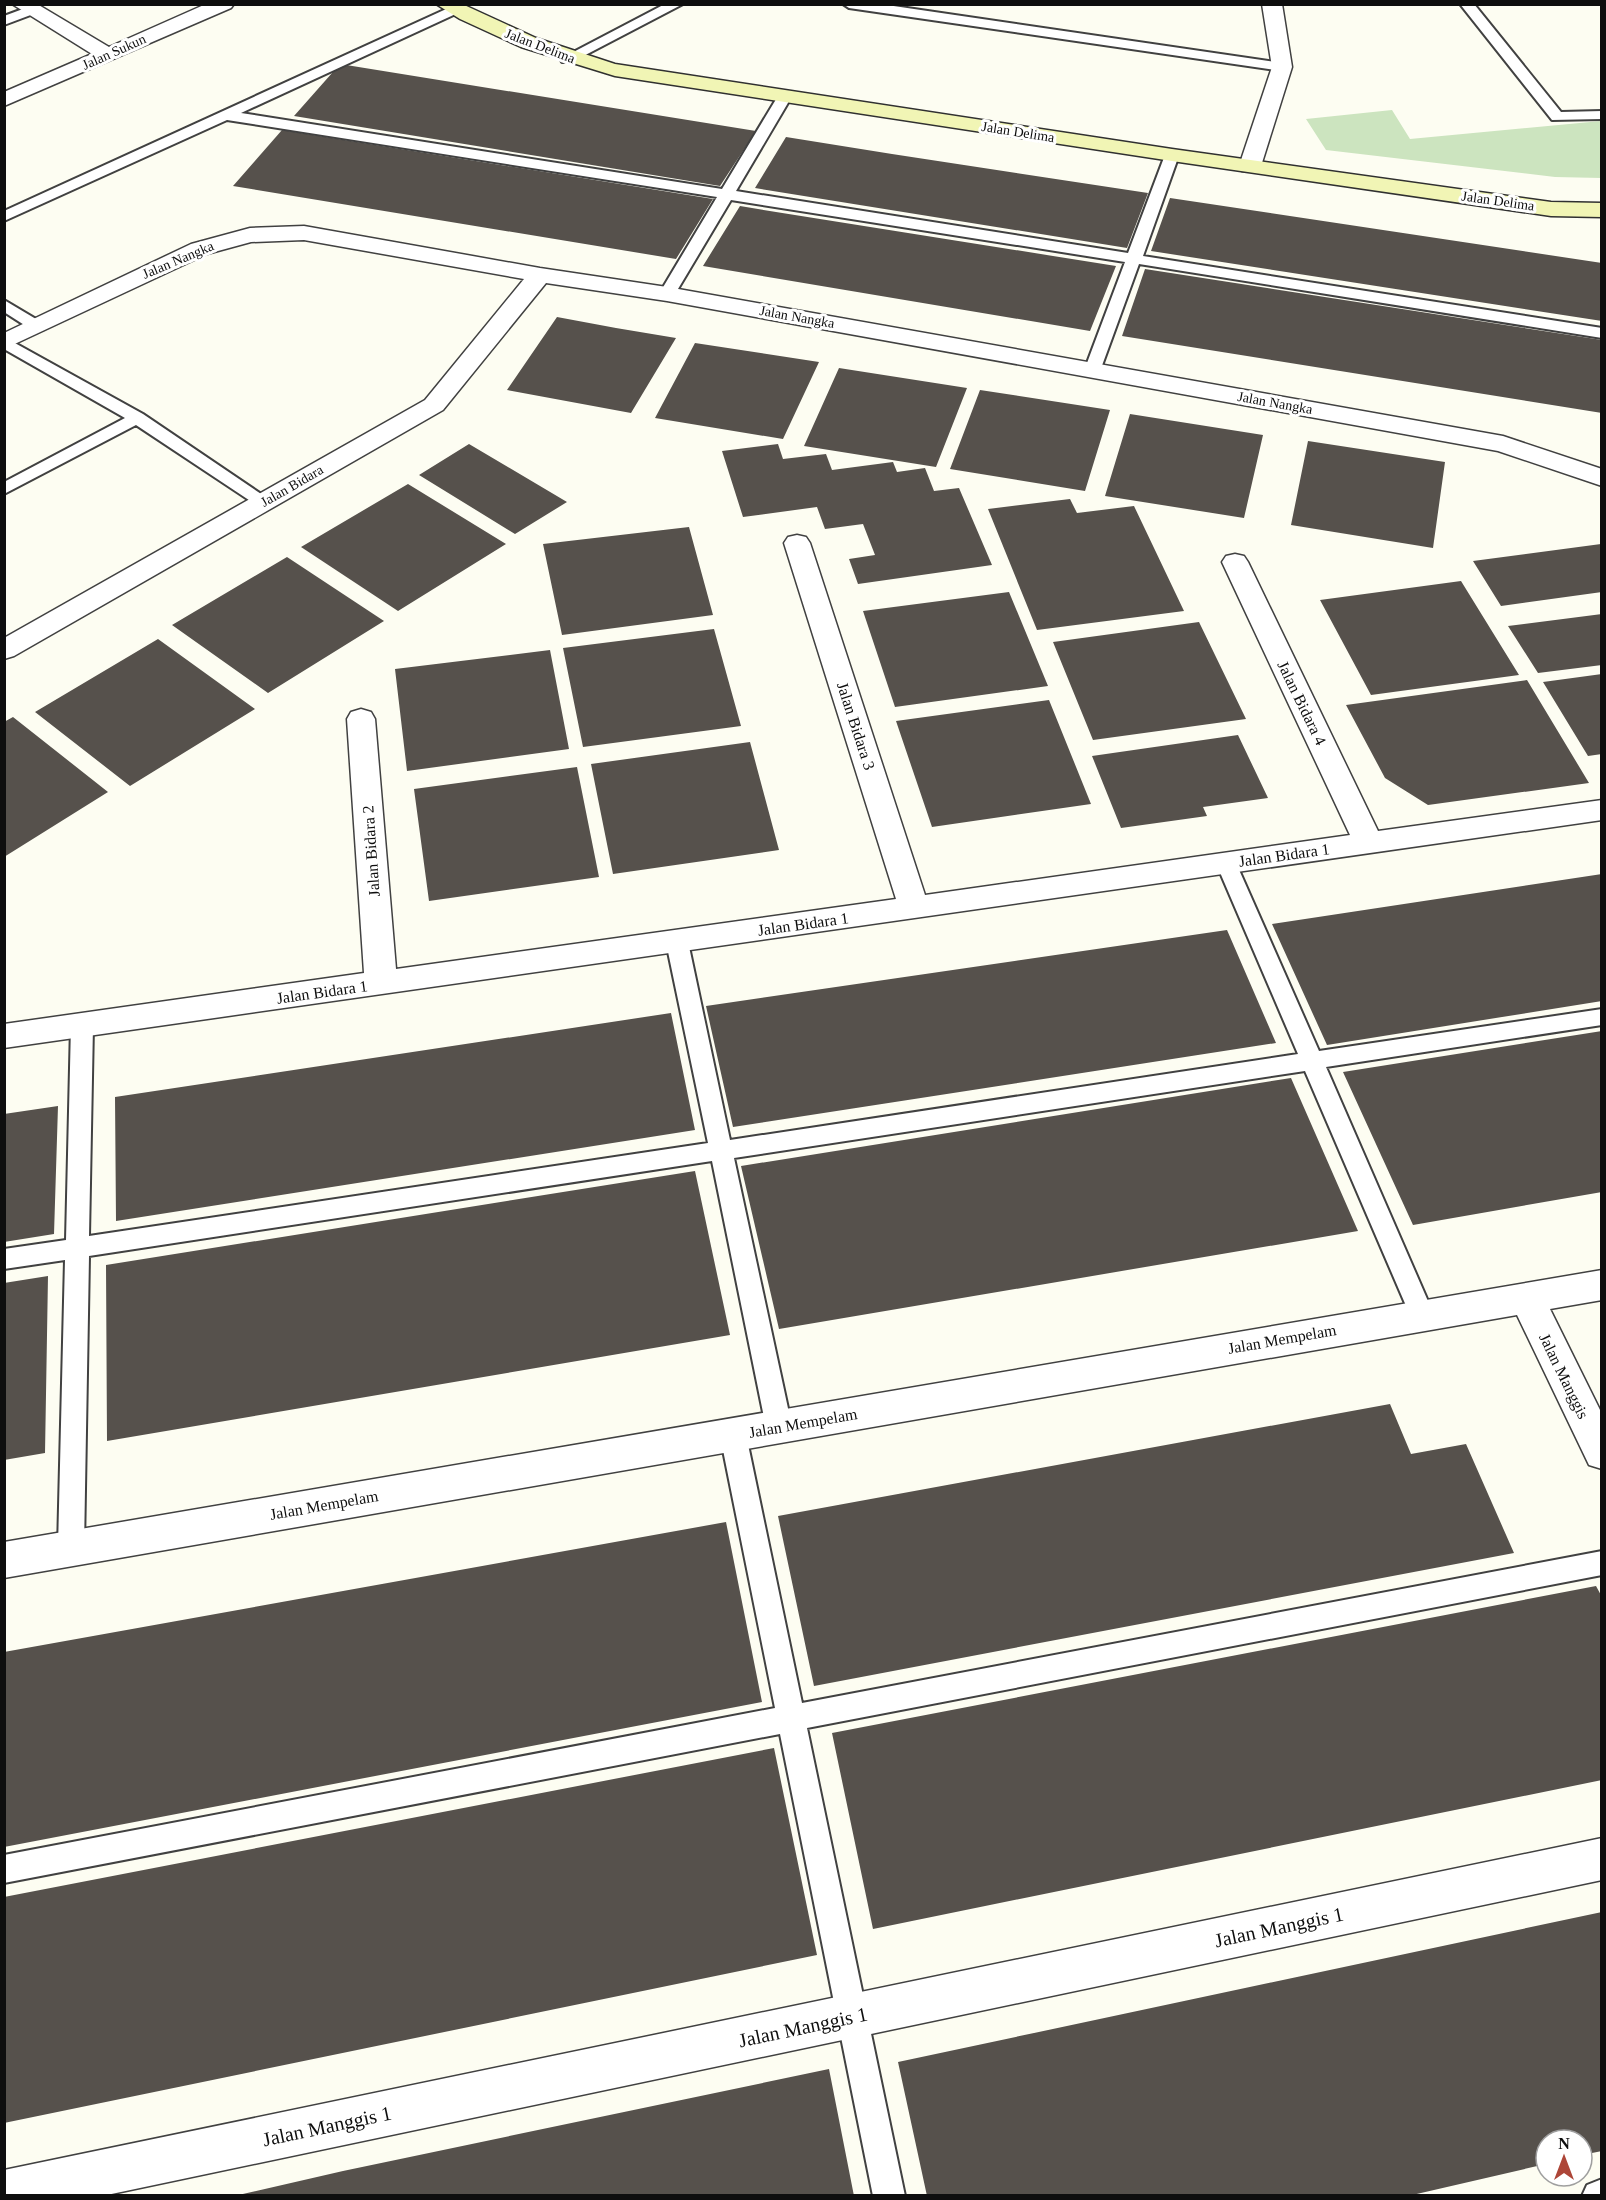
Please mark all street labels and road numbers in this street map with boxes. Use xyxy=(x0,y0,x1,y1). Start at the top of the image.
street label: Jalan Delima xyxy=(503,26,578,66)
street label: Jalan Sukun xyxy=(80,31,148,73)
street label: Jalan Delima xyxy=(981,119,1056,145)
street label: Jalan Delima xyxy=(1461,188,1536,214)
street label: Jalan Nangka xyxy=(140,238,217,282)
street label: Jalan Nangka xyxy=(758,303,836,331)
street label: Jalan Nangka xyxy=(1236,389,1314,417)
street label: Jalan Bidara xyxy=(258,462,327,510)
street label: Jalan Bidara 4 xyxy=(1274,658,1330,748)
street label: Jalan Bidara 3 xyxy=(834,680,878,772)
street label: Jalan Bidara 2 xyxy=(359,805,383,897)
street label: Jalan Bidara 1 xyxy=(1237,840,1331,870)
street label: Jalan Bidara 1 xyxy=(756,909,850,939)
street label: Jalan Bidara 1 xyxy=(275,977,369,1007)
street label: Jalan Mempelam xyxy=(1226,1321,1338,1358)
street label: Jalan Manggis xyxy=(1535,1331,1592,1422)
street label: Jalan Mempelam xyxy=(747,1405,859,1442)
street label: Jalan Mempelam xyxy=(268,1487,380,1524)
street label: Jalan Manggis 1 xyxy=(1213,1903,1346,1952)
street label: Jalan Manggis 1 xyxy=(737,2003,870,2052)
street label: Jalan Manggis 1 xyxy=(261,2102,394,2151)

